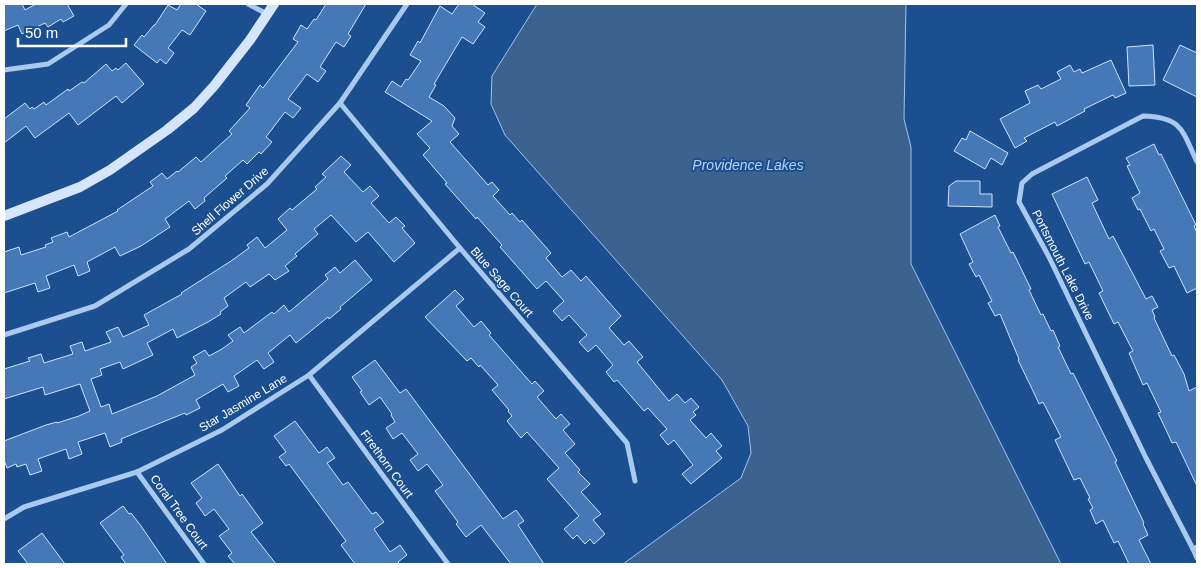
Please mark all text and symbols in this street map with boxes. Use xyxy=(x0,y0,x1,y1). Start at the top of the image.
scale bar xyxy=(18,15,125,47)
text: 50 m xyxy=(25,24,58,41)
water label: Providence Lakes xyxy=(692,157,804,173)
street label: Shell Flower Drive xyxy=(189,164,272,238)
street label: Portsmouth Lake Drive xyxy=(1029,207,1097,323)
street label: Blue Sage Court xyxy=(468,244,537,320)
street label: Star Jasmine Lane xyxy=(197,371,290,435)
street label: Firethorn Court xyxy=(358,427,417,501)
street label: Coral Tree Court xyxy=(147,472,211,553)

